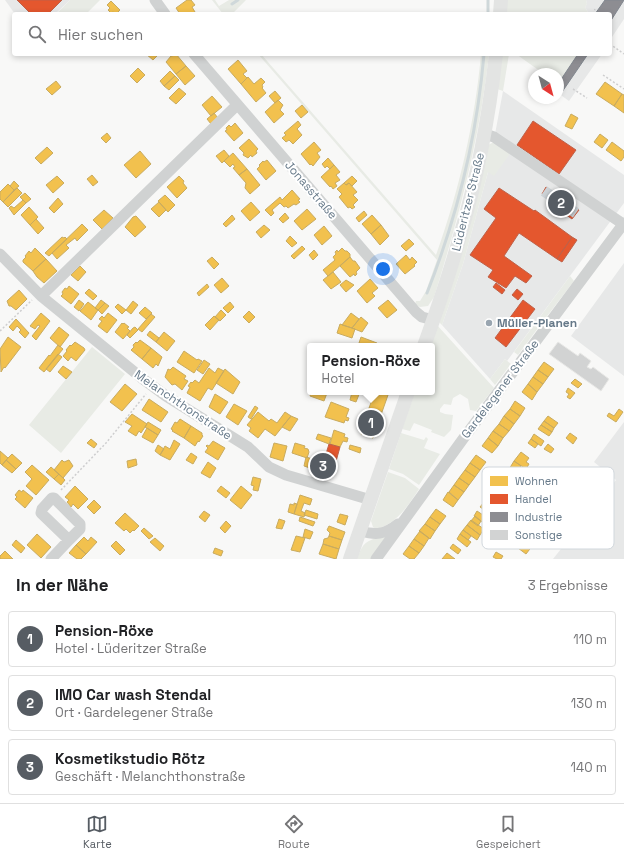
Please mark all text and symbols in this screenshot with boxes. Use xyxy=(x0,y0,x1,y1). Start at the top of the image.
search box xyxy=(12,12,612,56)
icon: search xyxy=(26,23,48,45)
text: Hier suchen xyxy=(58,25,143,44)
north arrow xyxy=(528,68,564,104)
street label: Lüderitzer Straße xyxy=(448,151,488,253)
street label: Jonasstraße xyxy=(281,157,341,223)
pin: 2 xyxy=(548,188,574,218)
your location xyxy=(373,259,393,279)
place label: Müller-Planen xyxy=(497,315,577,331)
marker: Müller-Planen xyxy=(484,318,494,328)
street label: Gardelegener Straße xyxy=(458,336,542,442)
popup xyxy=(307,343,435,395)
text: Pension-Röxe xyxy=(322,351,420,370)
street label: Melanchthonstraße xyxy=(131,366,235,444)
text: Hotel xyxy=(322,370,355,387)
pin: 1 xyxy=(358,408,384,438)
pin: 3 xyxy=(310,451,336,481)
legend xyxy=(482,467,614,549)
text: Wohnen xyxy=(515,474,558,488)
text: Handel xyxy=(515,492,552,506)
text: Industrie xyxy=(515,510,562,524)
text: Sonstige xyxy=(515,528,562,542)
text: In der Nähe xyxy=(16,574,108,596)
text: 3 Ergebnisse xyxy=(528,577,608,594)
text: Pension-Röxe xyxy=(55,621,154,640)
text: 1 xyxy=(27,631,33,648)
text: 110 m xyxy=(573,631,607,648)
text: Hotel · Lüderitzer Straße xyxy=(55,640,207,657)
text: IMO Car wash Stendal xyxy=(55,685,211,704)
text: 2 xyxy=(26,695,34,712)
text: 130 m xyxy=(571,695,607,712)
text: Ort · Gardelegener Straße xyxy=(55,704,213,721)
text: Kosmetikstudio Rötz xyxy=(55,749,205,768)
text: 3 xyxy=(26,759,34,776)
text: 140 m xyxy=(571,759,607,776)
text: Geschäft · Melanchthonstraße xyxy=(55,768,245,785)
tab: Karte xyxy=(83,813,112,851)
tab: Route xyxy=(278,813,310,851)
tab: Gespeichert xyxy=(476,813,541,851)

